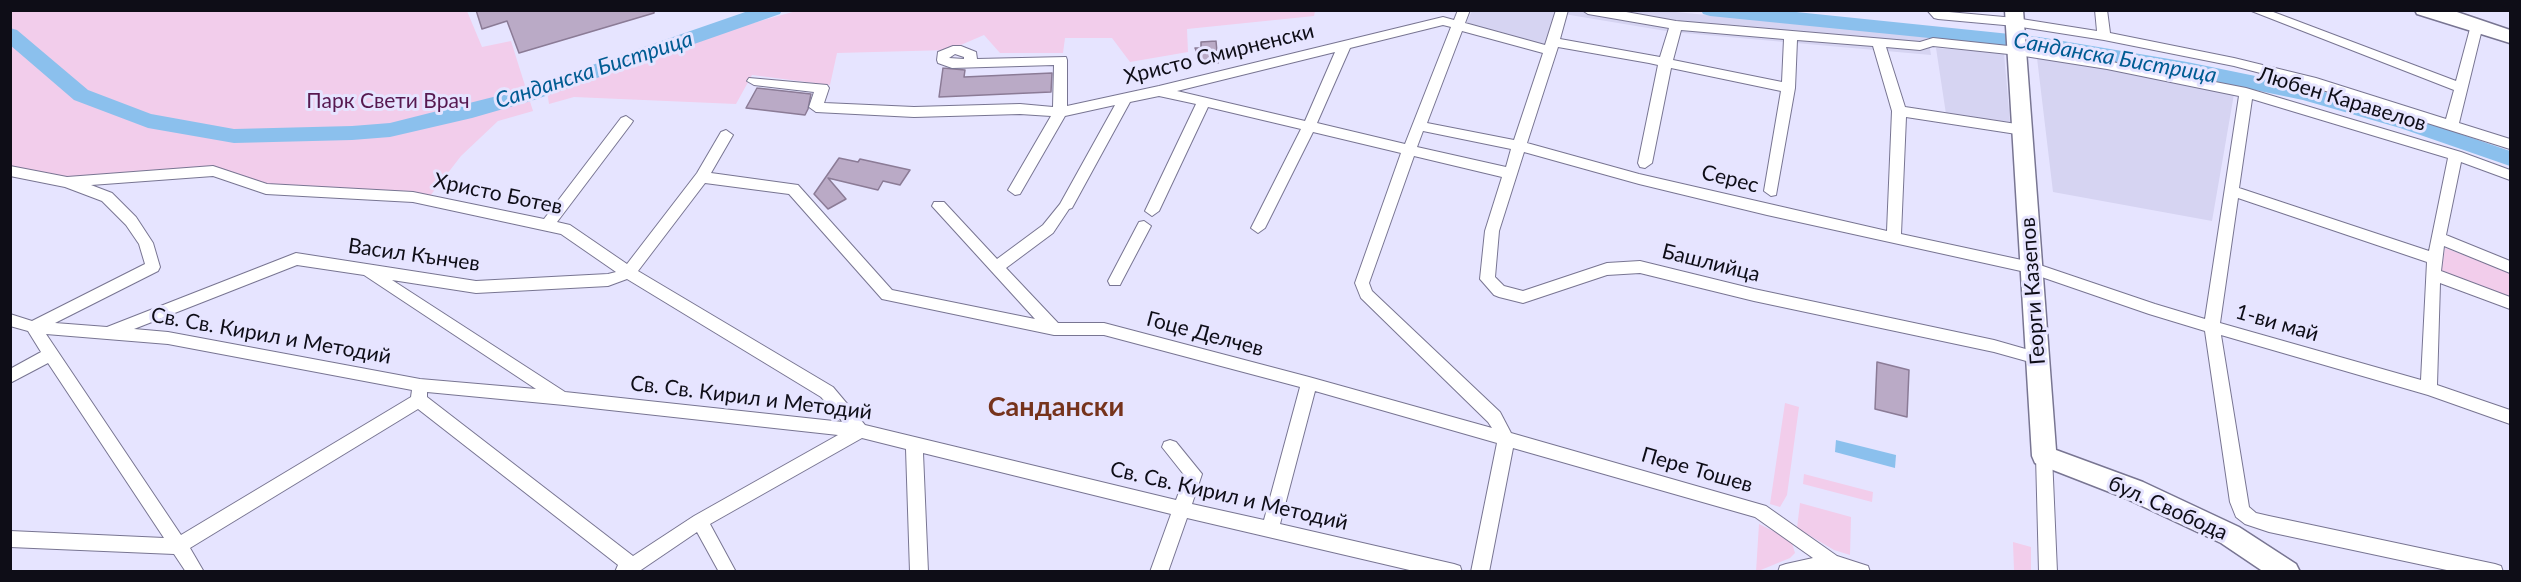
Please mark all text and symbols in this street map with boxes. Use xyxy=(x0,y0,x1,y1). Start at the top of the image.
street label: Христо Смирненски xyxy=(1121,18,1317,90)
water label: Санданска Бистрица xyxy=(492,26,696,114)
water label: Санданска Бистрица xyxy=(2011,27,2219,89)
street label: Любен Каравелов xyxy=(2255,61,2429,137)
park label: Парк Свети Врач xyxy=(306,88,470,114)
street label: Серес xyxy=(1699,160,1761,198)
street label: Христо Ботев xyxy=(431,168,565,220)
street label: Георги Казепов xyxy=(2015,217,2051,365)
street label: Васил Кънчев xyxy=(346,233,482,277)
street label: Башлийца xyxy=(1659,239,1763,287)
street label: 1-ви май xyxy=(2233,299,2321,347)
street label: Св. Св. Кирил и Методий xyxy=(149,302,393,370)
street label: Гоце Делчев xyxy=(1144,306,1266,362)
street label: Св. Св. Кирил и Методий xyxy=(629,371,873,425)
district label: Сандански xyxy=(988,391,1124,423)
street label: Пере Тошев xyxy=(1638,442,1756,498)
street label: Св. Св. Кирил и Методий xyxy=(1108,456,1350,536)
street label: бул. Свобода xyxy=(2104,470,2232,546)

